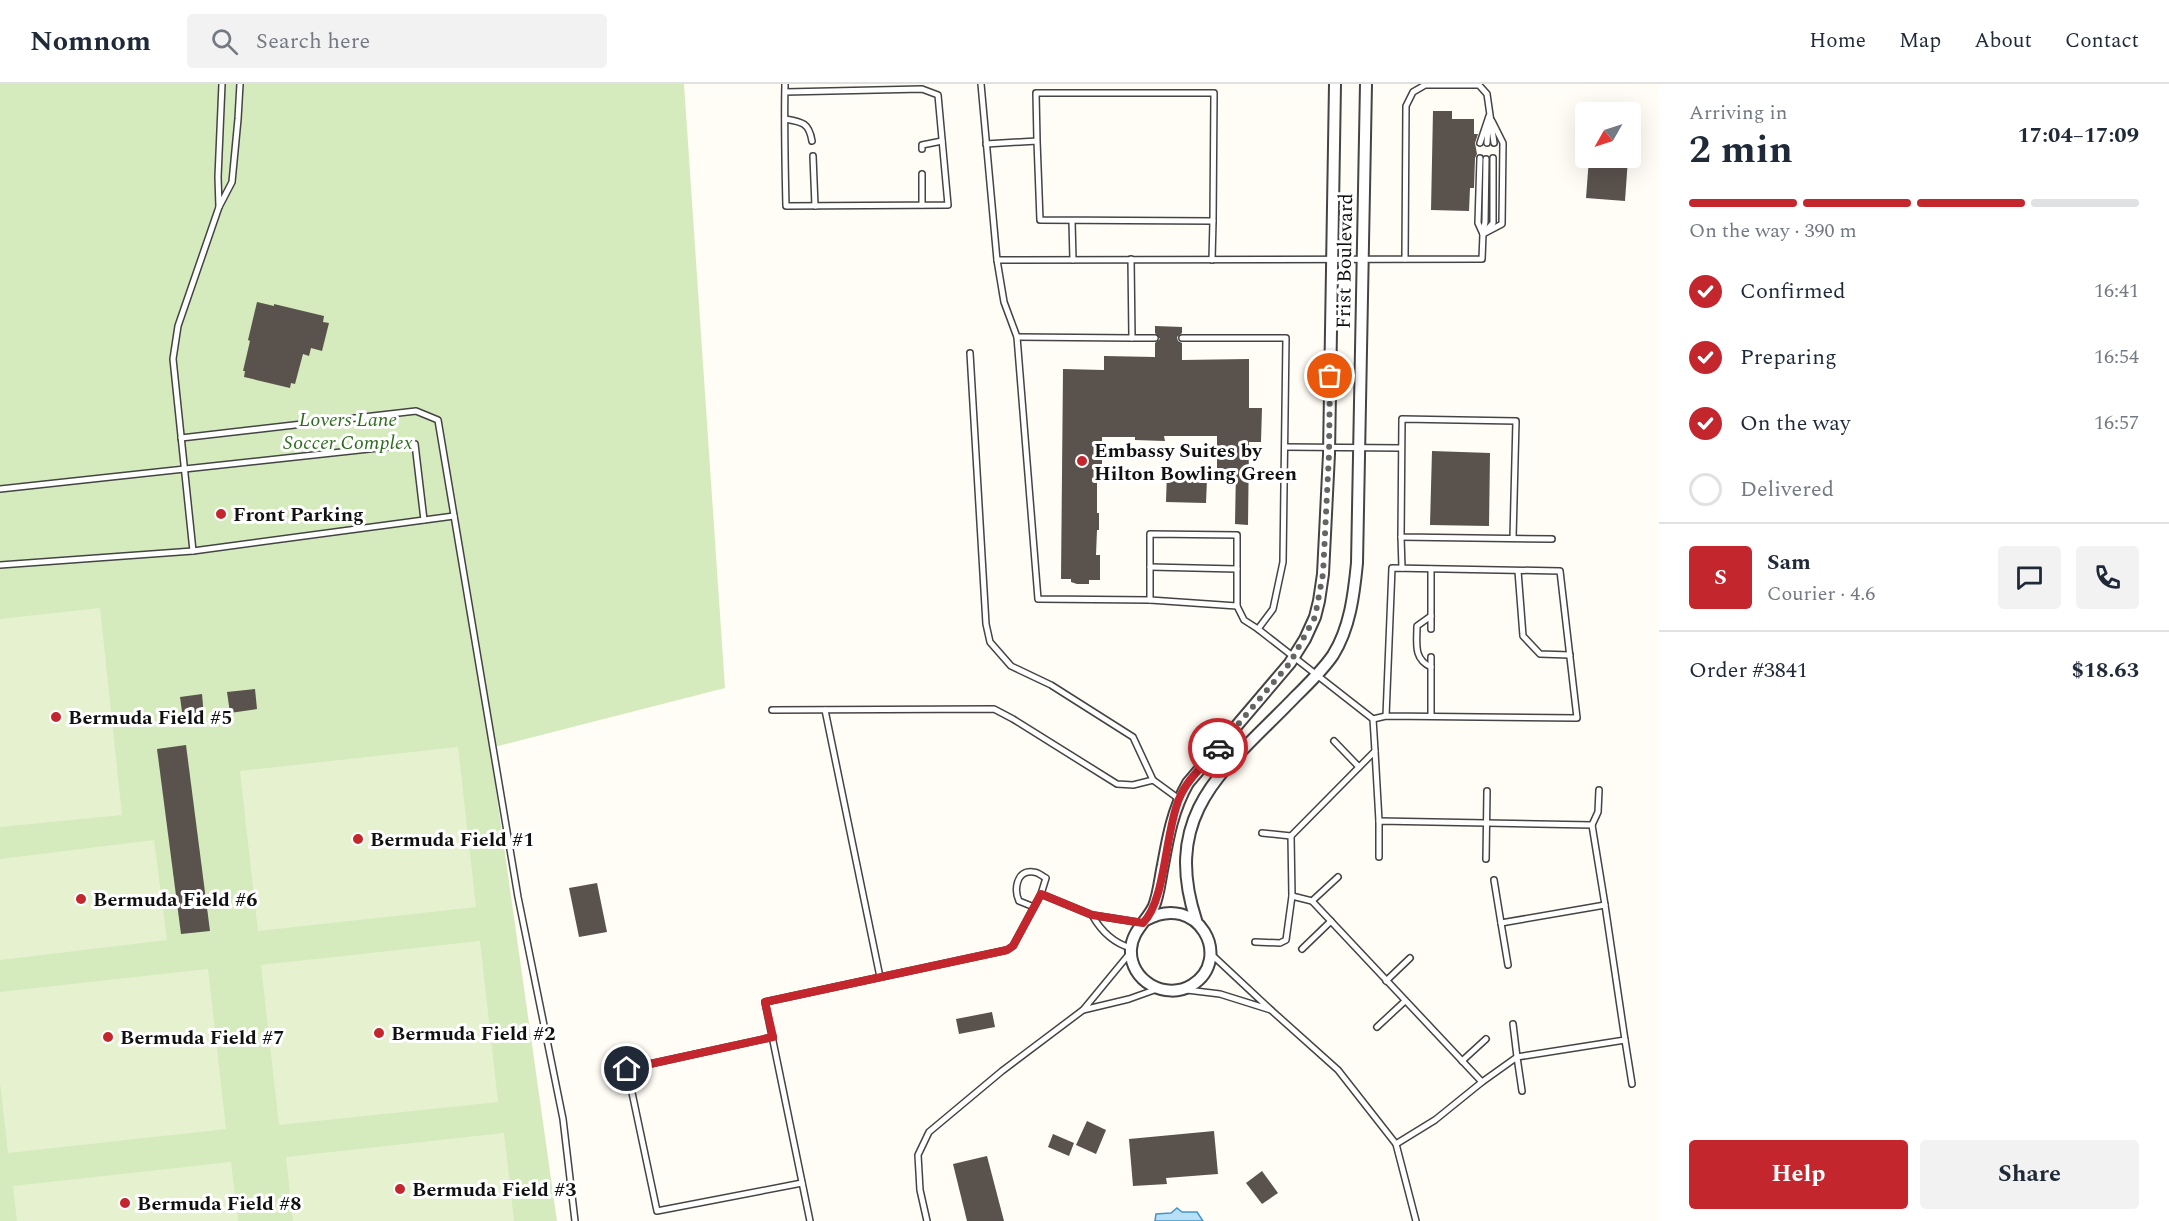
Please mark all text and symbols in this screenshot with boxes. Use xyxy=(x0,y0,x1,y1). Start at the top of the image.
search box xyxy=(187,14,607,68)
text: Nomnom xyxy=(30,20,151,63)
icon: search xyxy=(208,25,241,58)
text: Search here xyxy=(256,25,370,58)
text: Home xyxy=(1809,25,1866,57)
text: Map xyxy=(1899,25,1941,57)
text: About xyxy=(1974,25,2032,57)
text: Contact xyxy=(2065,25,2139,57)
text: Arriving in xyxy=(1689,98,1787,128)
north arrow xyxy=(1575,102,1641,168)
map controls xyxy=(1575,102,1641,168)
text: 17:04–17:09 xyxy=(2017,119,2139,152)
text: 2 min xyxy=(1689,121,1793,180)
street label: Frist Boulevard xyxy=(1329,193,1361,329)
text: On the way · 390 m xyxy=(1689,216,1857,246)
icon: check xyxy=(1689,275,1722,308)
text: Confirmed xyxy=(1740,275,1846,308)
text: 16:41 xyxy=(2094,276,2139,306)
icon: check xyxy=(1689,341,1722,374)
text: Preparing xyxy=(1740,341,1837,374)
text: 16:54 xyxy=(2094,342,2139,372)
pin xyxy=(1304,350,1355,401)
icon: bag xyxy=(1313,359,1346,392)
park label: Lovers Lane Soccer Complex xyxy=(283,405,413,458)
icon: check xyxy=(1689,407,1722,440)
text: On the way xyxy=(1740,407,1851,440)
text: 16:57 xyxy=(2094,408,2139,438)
place label: Embassy Suites by Hilton Bowling Green xyxy=(1094,436,1297,489)
marker: Embassy Suites by Hilton Bowling Green xyxy=(1075,454,1089,468)
text: Delivered xyxy=(1740,473,1834,506)
place label: Front Parking xyxy=(233,500,364,530)
marker: Front Parking xyxy=(214,507,228,521)
text: Sam xyxy=(1767,546,1811,579)
button: chat xyxy=(1998,546,2061,609)
button: phone xyxy=(2076,546,2139,609)
text: S xyxy=(1714,561,1727,594)
text: Courier · 4.6 xyxy=(1767,579,1875,609)
text: Order #3841 xyxy=(1689,654,1808,687)
text: $18.63 xyxy=(2071,654,2139,687)
place label: Bermuda Field #5 xyxy=(68,703,232,733)
marker: Bermuda Field #5 xyxy=(49,710,63,724)
courier xyxy=(1188,718,1248,778)
icon: car xyxy=(1202,732,1235,765)
place label: Bermuda Field #1 xyxy=(370,825,534,855)
marker: Bermuda Field #1 xyxy=(351,832,365,846)
place label: Bermuda Field #6 xyxy=(93,885,257,915)
marker: Bermuda Field #6 xyxy=(74,892,88,906)
place label: Bermuda Field #2 xyxy=(391,1019,555,1049)
place label: Bermuda Field #7 xyxy=(120,1023,284,1053)
marker: Bermuda Field #2 xyxy=(372,1026,386,1040)
marker: Bermuda Field #7 xyxy=(101,1030,115,1044)
pin xyxy=(601,1043,652,1094)
icon: home xyxy=(610,1052,643,1085)
button: Help xyxy=(1689,1140,1908,1209)
button: Share xyxy=(1920,1140,2139,1209)
place label: Bermuda Field #3 xyxy=(412,1175,576,1205)
marker: Bermuda Field #3 xyxy=(393,1182,407,1196)
place label: Bermuda Field #8 xyxy=(137,1189,301,1219)
marker: Bermuda Field #8 xyxy=(118,1196,132,1210)

